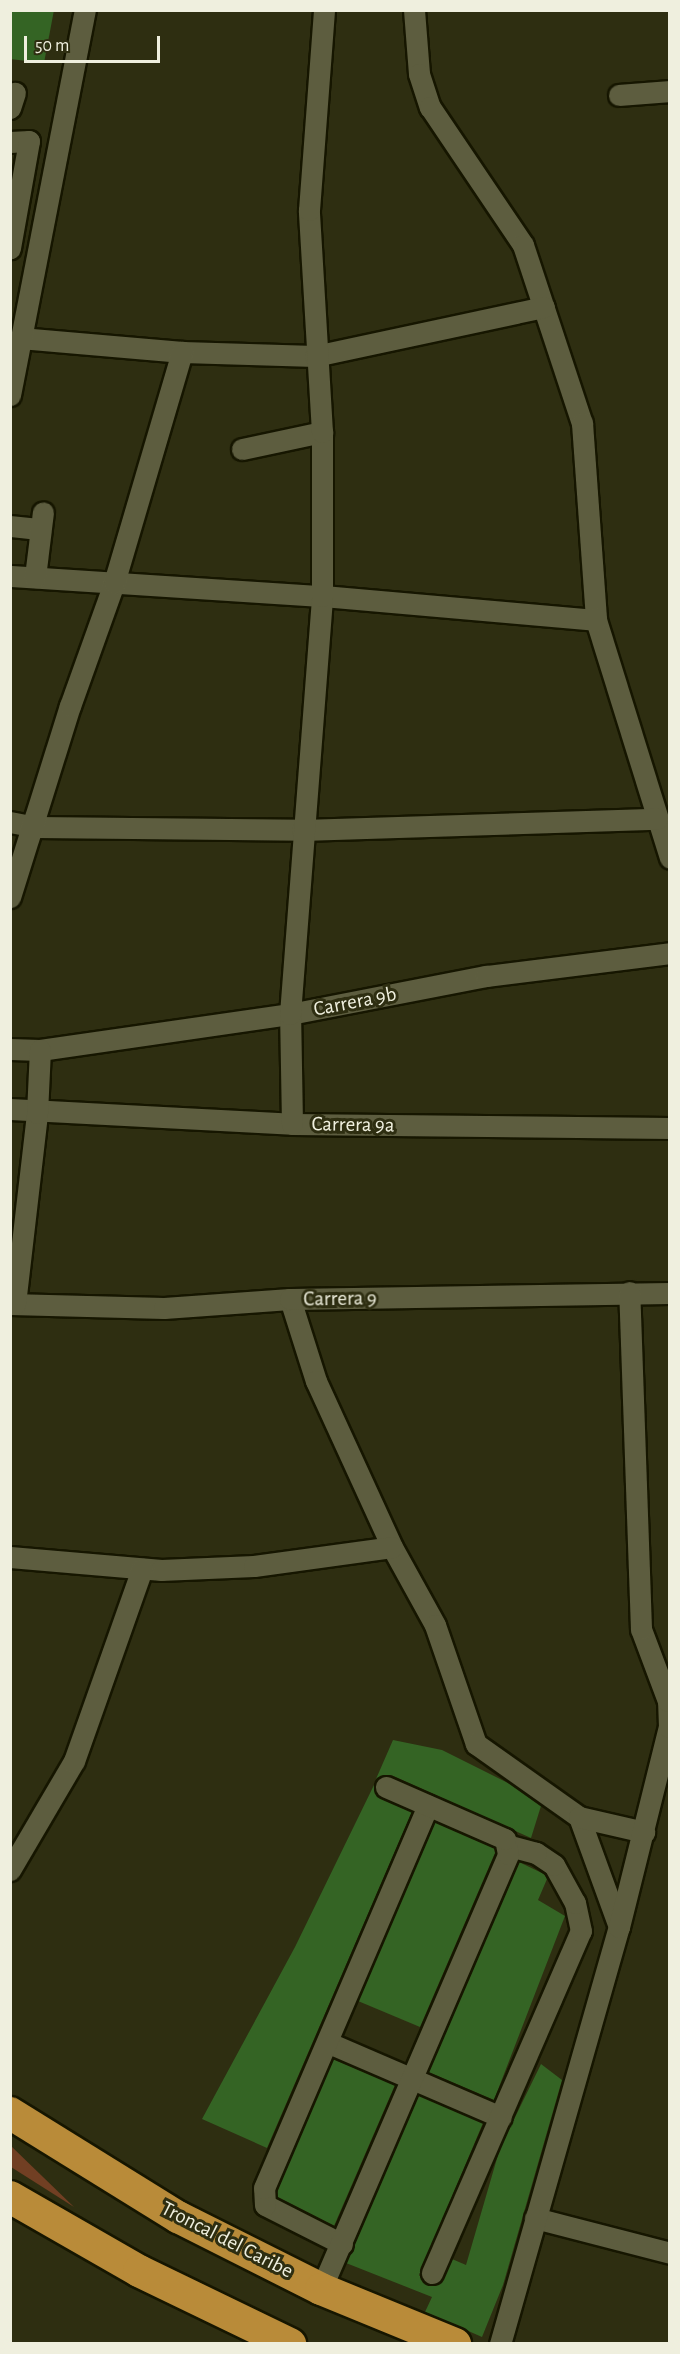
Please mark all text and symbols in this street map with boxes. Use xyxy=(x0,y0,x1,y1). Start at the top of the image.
scale bar xyxy=(27,24,164,62)
text: 50 m xyxy=(35,37,69,55)
street label: Carrera 9b xyxy=(311,982,399,1022)
street label: Carrera 9a xyxy=(311,1112,395,1138)
street label: Carrera 9 xyxy=(303,1286,377,1312)
street label: Troncal del Caribe xyxy=(157,2196,297,2284)

